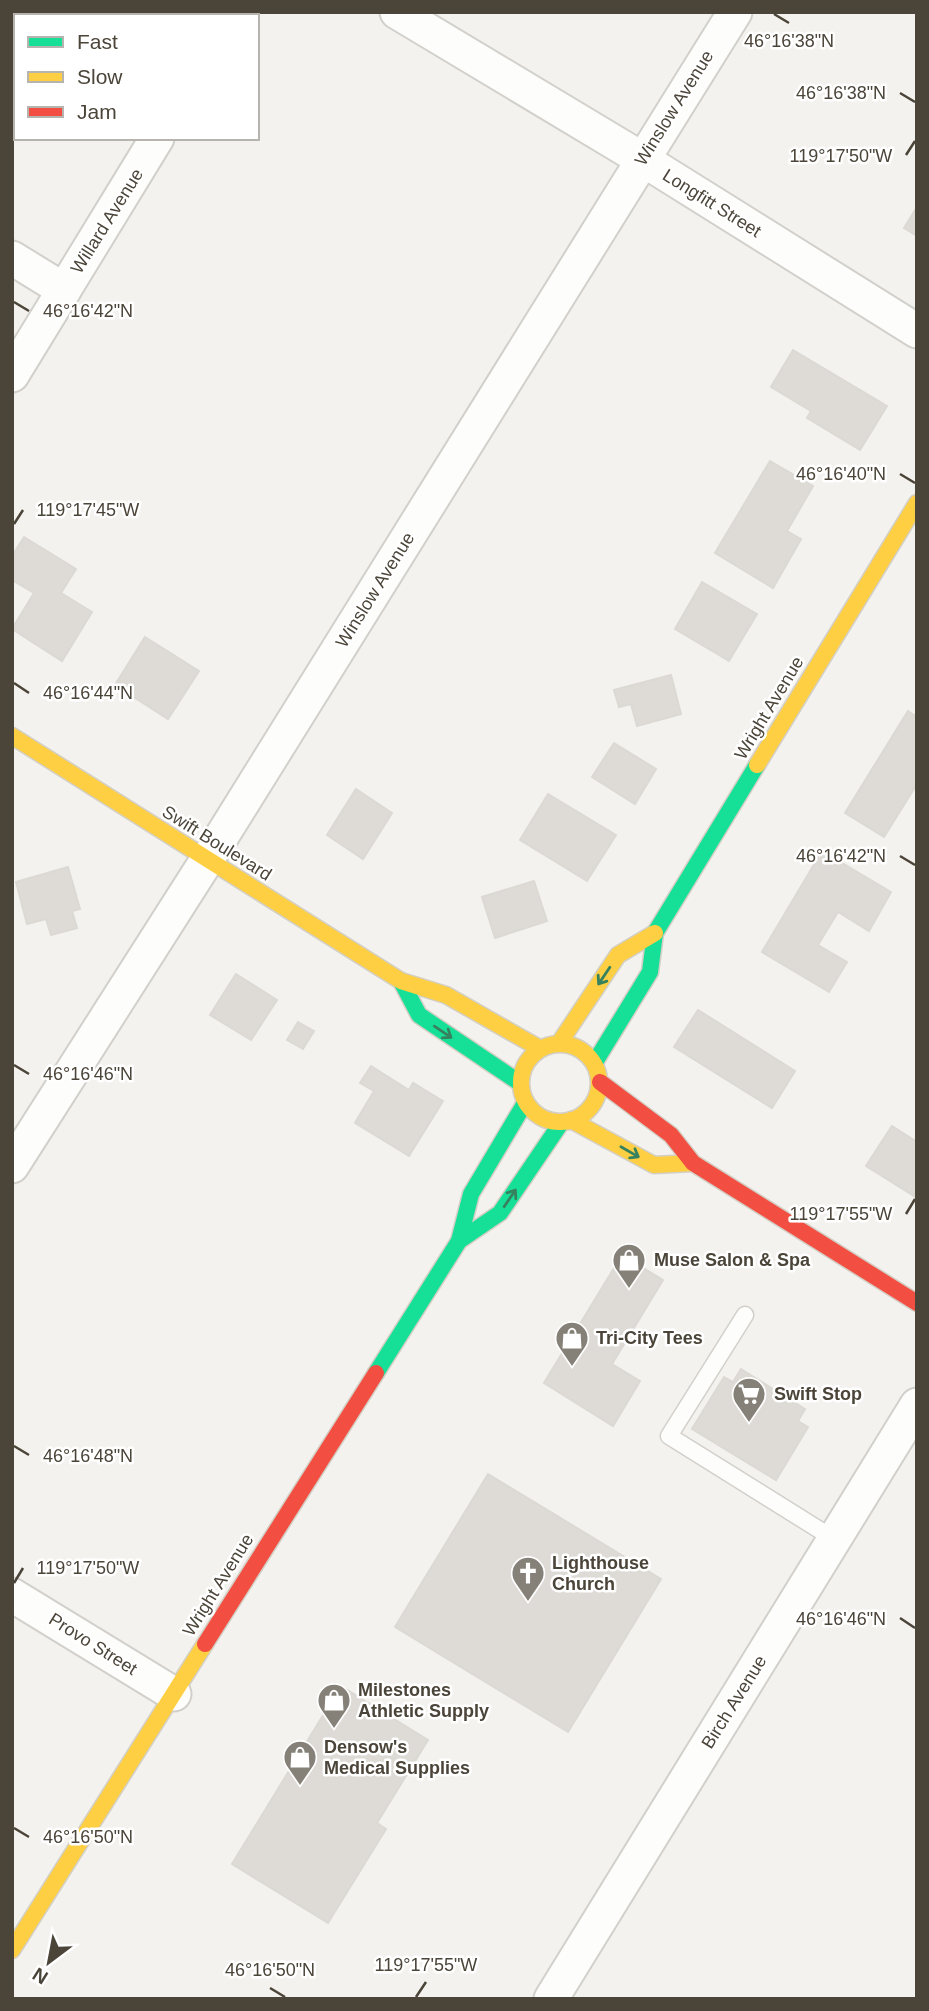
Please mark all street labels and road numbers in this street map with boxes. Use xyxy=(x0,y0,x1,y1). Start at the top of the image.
street label: Winslow Avenue xyxy=(631,47,717,169)
street label: Willard Avenue xyxy=(67,165,147,277)
street label: Longfitt Street xyxy=(659,165,765,241)
street label: Winslow Avenue xyxy=(332,529,418,651)
street label: Wright Avenue xyxy=(730,653,808,763)
street label: Swift Boulevard xyxy=(159,801,275,885)
street label: Wright Avenue xyxy=(179,1530,257,1640)
street label: Provo Street xyxy=(45,1609,141,1679)
street label: Birch Avenue xyxy=(698,1652,770,1752)

